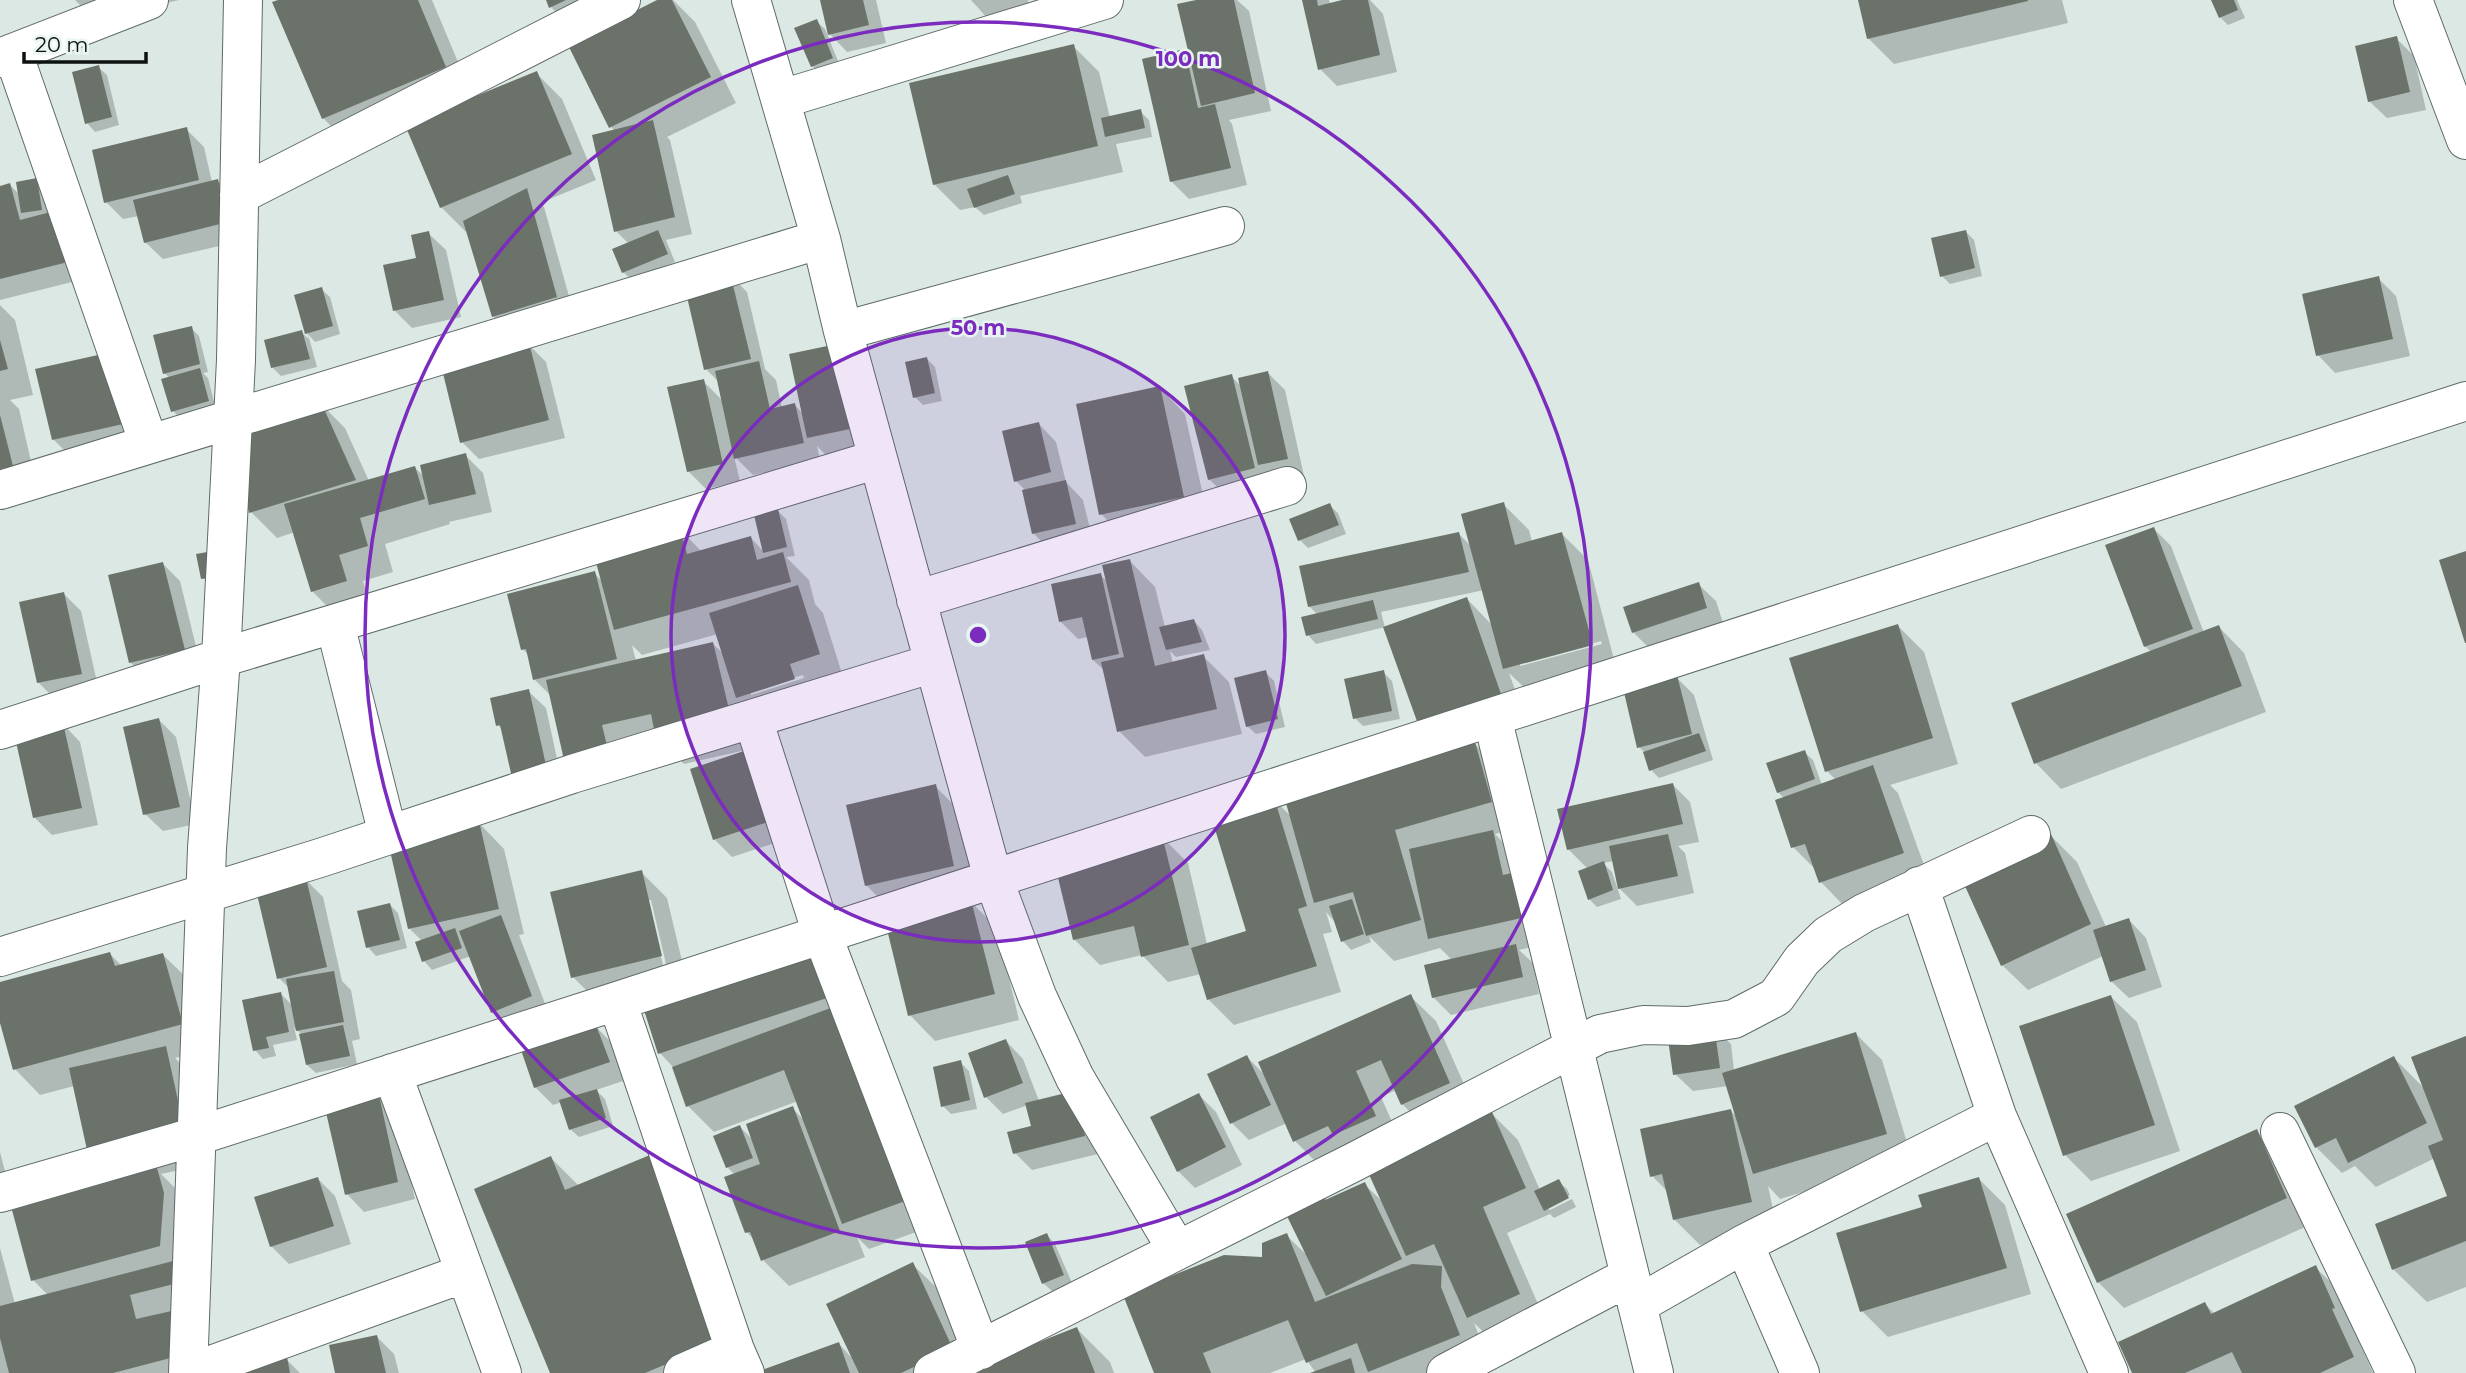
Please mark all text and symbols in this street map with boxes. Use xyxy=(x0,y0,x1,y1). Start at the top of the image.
scale bar xyxy=(24,21,147,65)
text: 20 m xyxy=(35,32,89,57)
text: 100 m xyxy=(1156,46,1220,71)
text: 50 m xyxy=(951,315,1005,340)
centre of rings xyxy=(966,623,990,647)

